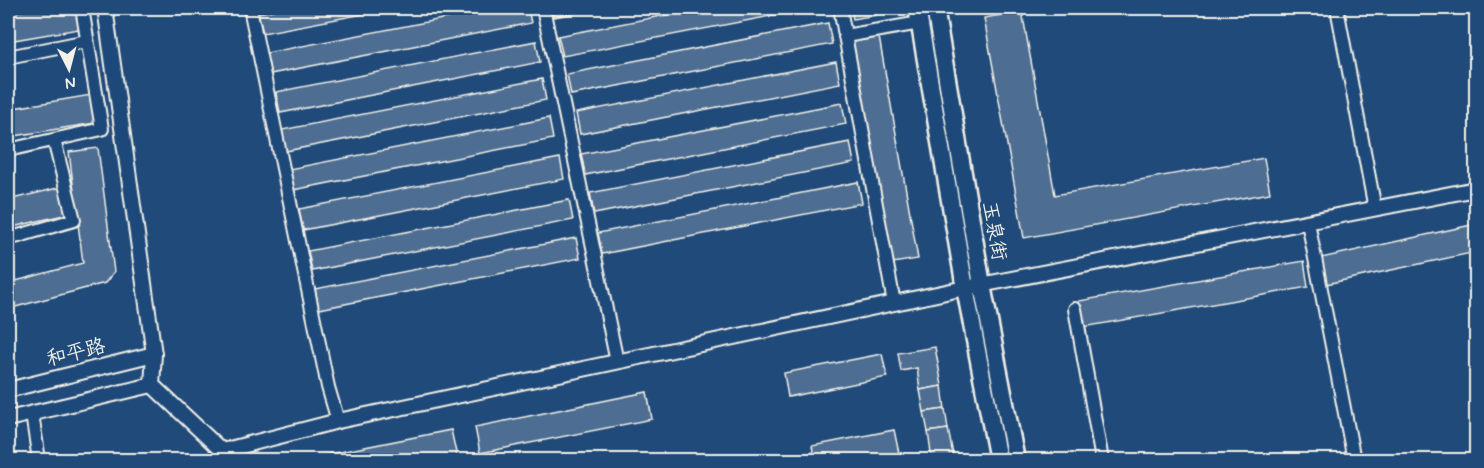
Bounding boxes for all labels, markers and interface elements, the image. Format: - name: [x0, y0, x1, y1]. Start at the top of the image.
- north arrow: [39, 39, 99, 99]
- text: N: [64, 71, 77, 93]
- street label: 玉泉街: [975, 199, 1013, 263]
- street label: 和平路: [44, 332, 109, 373]

